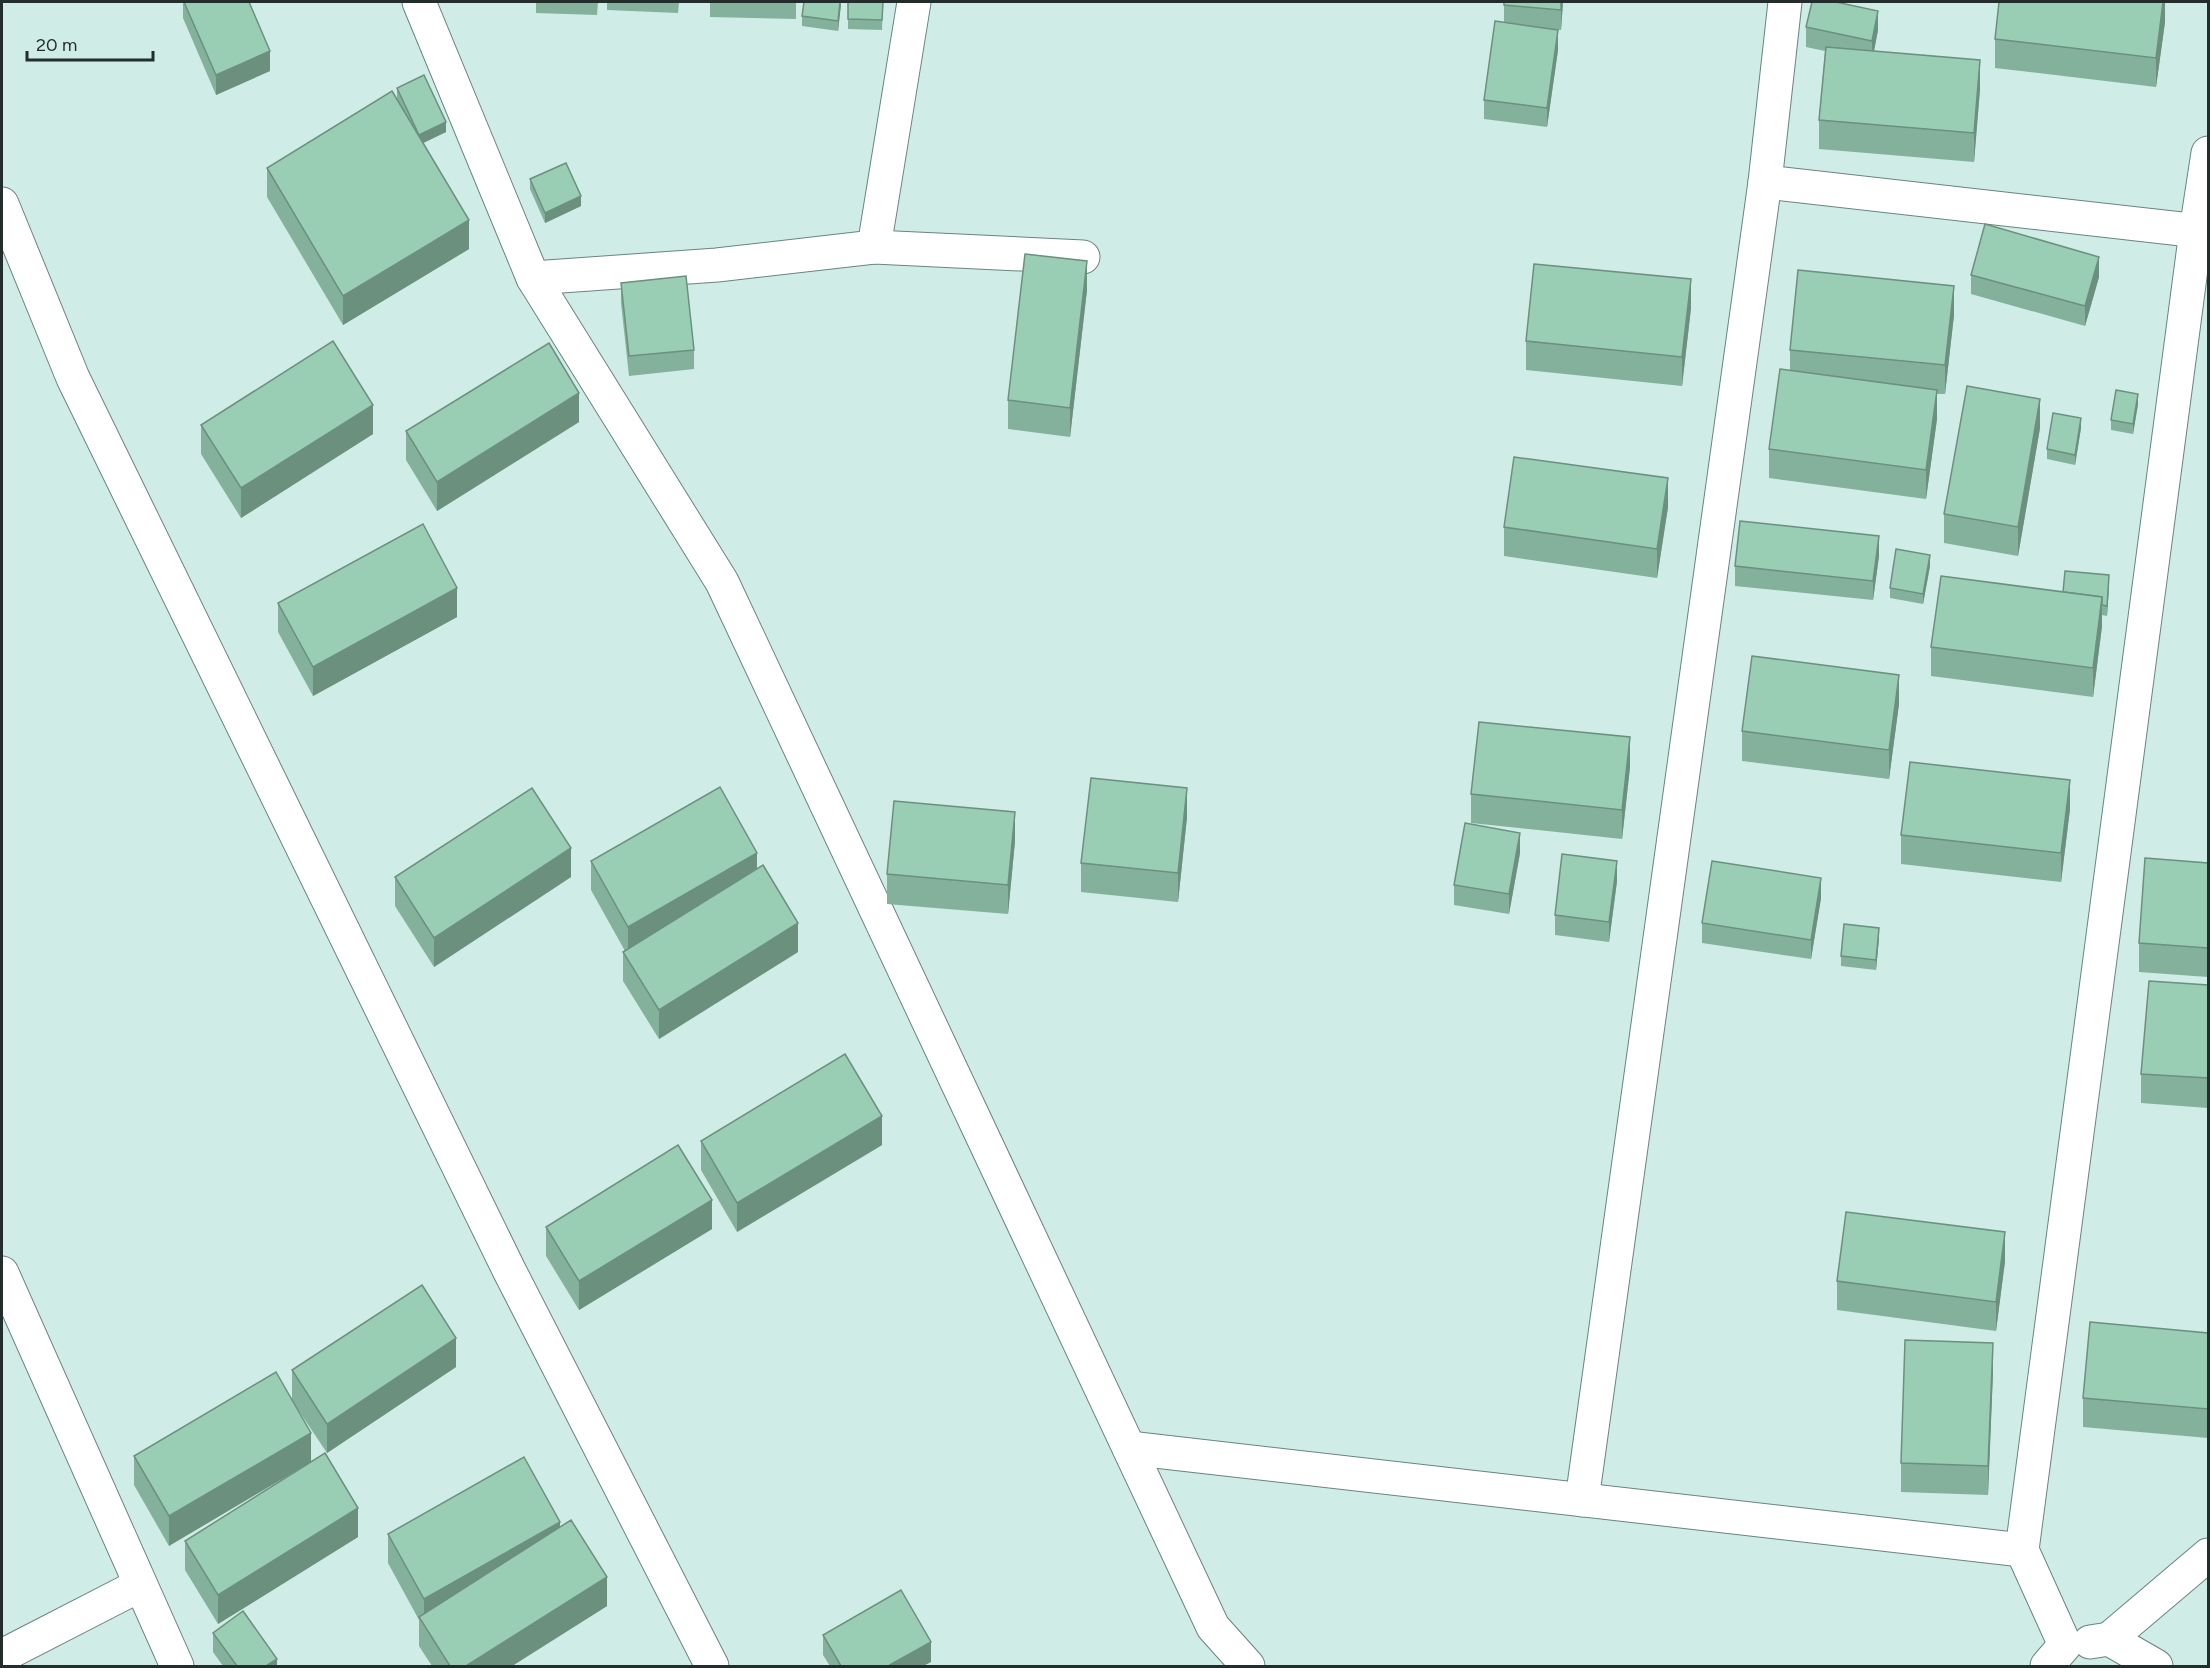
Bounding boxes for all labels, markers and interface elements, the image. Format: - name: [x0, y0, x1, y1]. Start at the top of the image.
- scale bar: [27, 24, 153, 62]
- text: 20 m: [36, 34, 77, 56]

